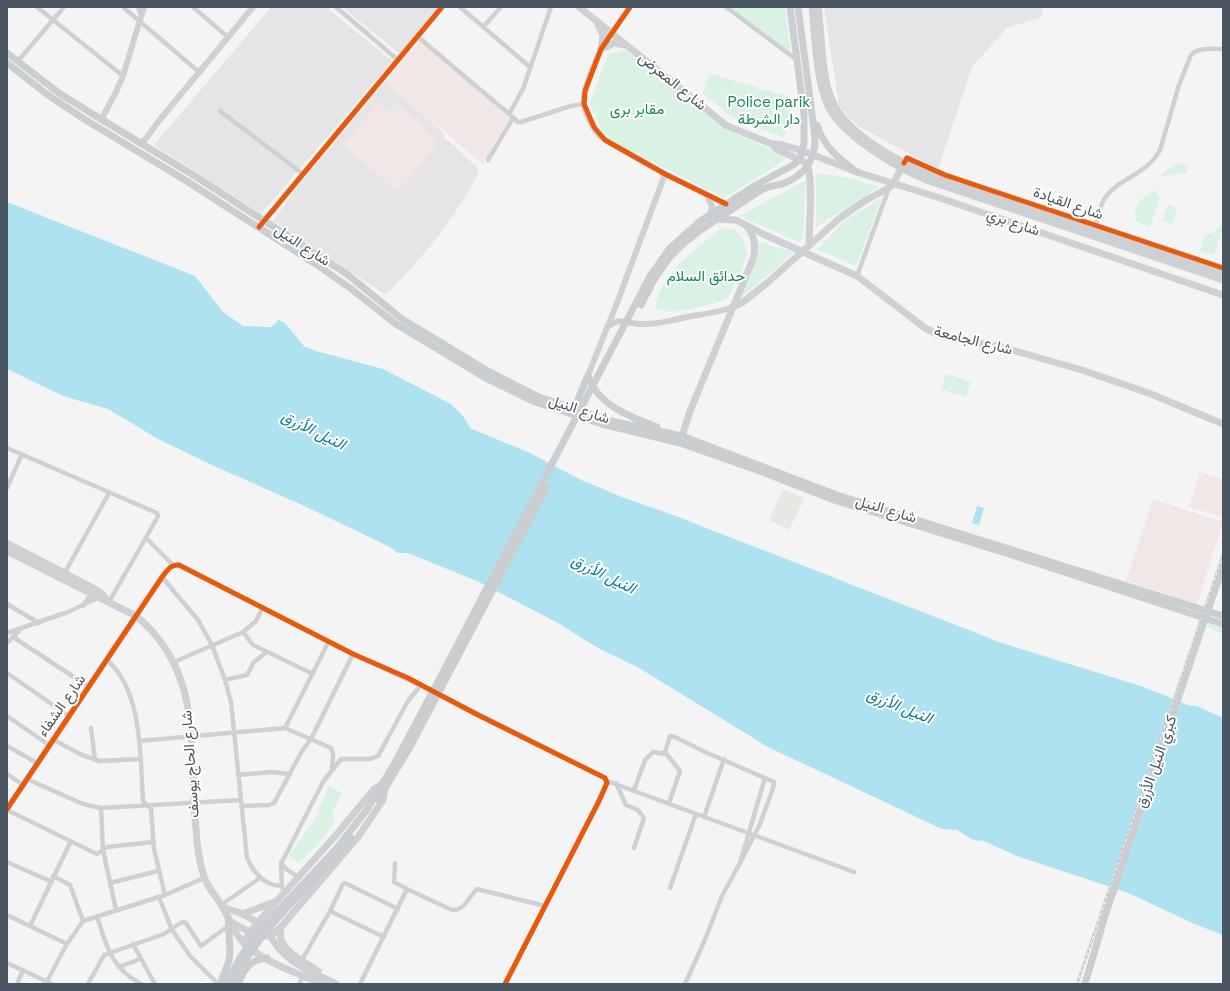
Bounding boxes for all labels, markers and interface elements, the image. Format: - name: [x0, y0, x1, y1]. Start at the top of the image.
- street label: شارع المعرض: [634, 49, 710, 115]
- park label: Police parik دار الشرطة: [728, 94, 810, 129]
- park label: مقابر برى: [610, 101, 664, 119]
- street label: شارع القيادة: [1031, 184, 1105, 224]
- street label: شارع بري: [984, 206, 1042, 240]
- street label: شارع النيل: [271, 221, 333, 271]
- park label: حدائق السلام: [667, 268, 745, 286]
- street label: شارع الجامعة: [932, 323, 1014, 359]
- street label: شارع النيل: [546, 392, 612, 428]
- water label: النيل الأزرق: [278, 407, 348, 455]
- street label: شارع النيل: [853, 492, 919, 528]
- water label: النيل الأزرق: [568, 551, 638, 599]
- street label: شارع الشفاء: [34, 671, 90, 741]
- water label: النيل الأزرق: [863, 685, 935, 729]
- street label: شارع الحاج يوسف: [178, 710, 204, 818]
- street label: كبري النيل الأزرق: [1133, 713, 1181, 811]

